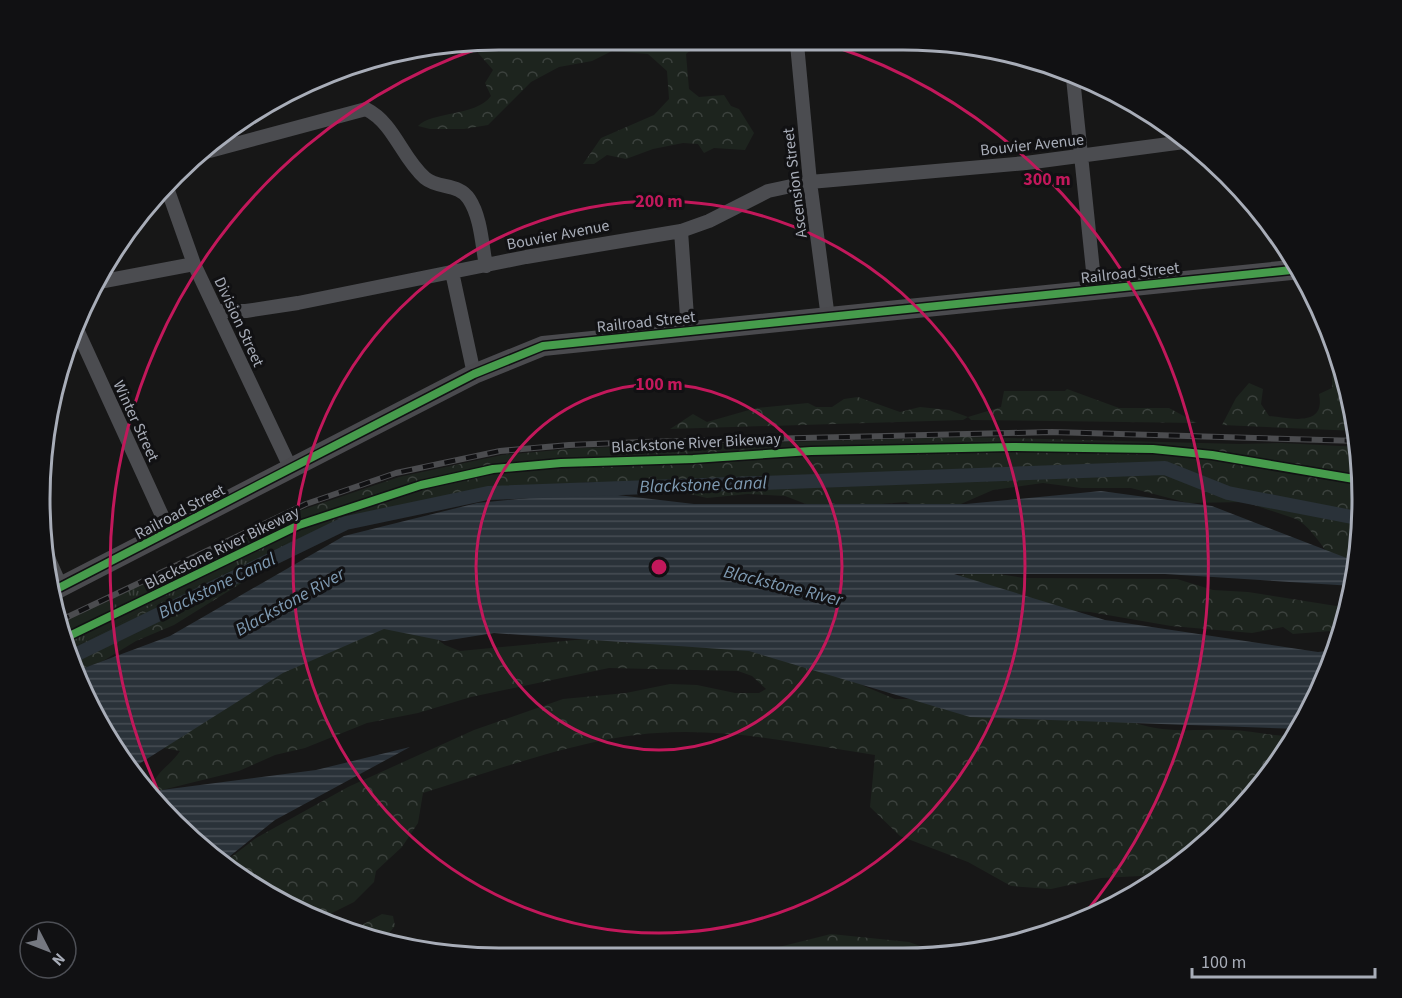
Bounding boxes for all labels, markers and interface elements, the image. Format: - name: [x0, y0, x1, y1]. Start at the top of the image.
- street label: Ascension Street: [777, 126, 813, 239]
- street label: Bouvier Avenue: [979, 129, 1085, 161]
- text: 300 m: [1023, 167, 1071, 192]
- text: 200 m: [635, 189, 683, 214]
- street label: Bouvier Avenue: [505, 214, 611, 256]
- street label: Railroad Street: [1080, 257, 1181, 289]
- street label: Division Street: [209, 274, 270, 371]
- street label: Railroad Street: [596, 306, 697, 338]
- text: 100 m: [635, 372, 683, 397]
- street label: Winter Street: [108, 377, 165, 466]
- street label: Blackstone River Bikeway: [611, 428, 782, 458]
- water label: Blackstone Canal: [639, 470, 768, 500]
- street label: Railroad Street: [131, 479, 229, 545]
- street label: Blackstone River Bikeway: [141, 501, 304, 595]
- water label: Blackstone Canal: [154, 547, 280, 625]
- centre of rings: [649, 557, 669, 577]
- water label: Blackstone River: [721, 559, 846, 613]
- water label: Blackstone River: [231, 561, 350, 642]
- north arrow: [18, 920, 78, 980]
- scale bar: [1192, 941, 1375, 979]
- text: N: [47, 948, 70, 971]
- text: 100 m: [1201, 950, 1246, 975]

